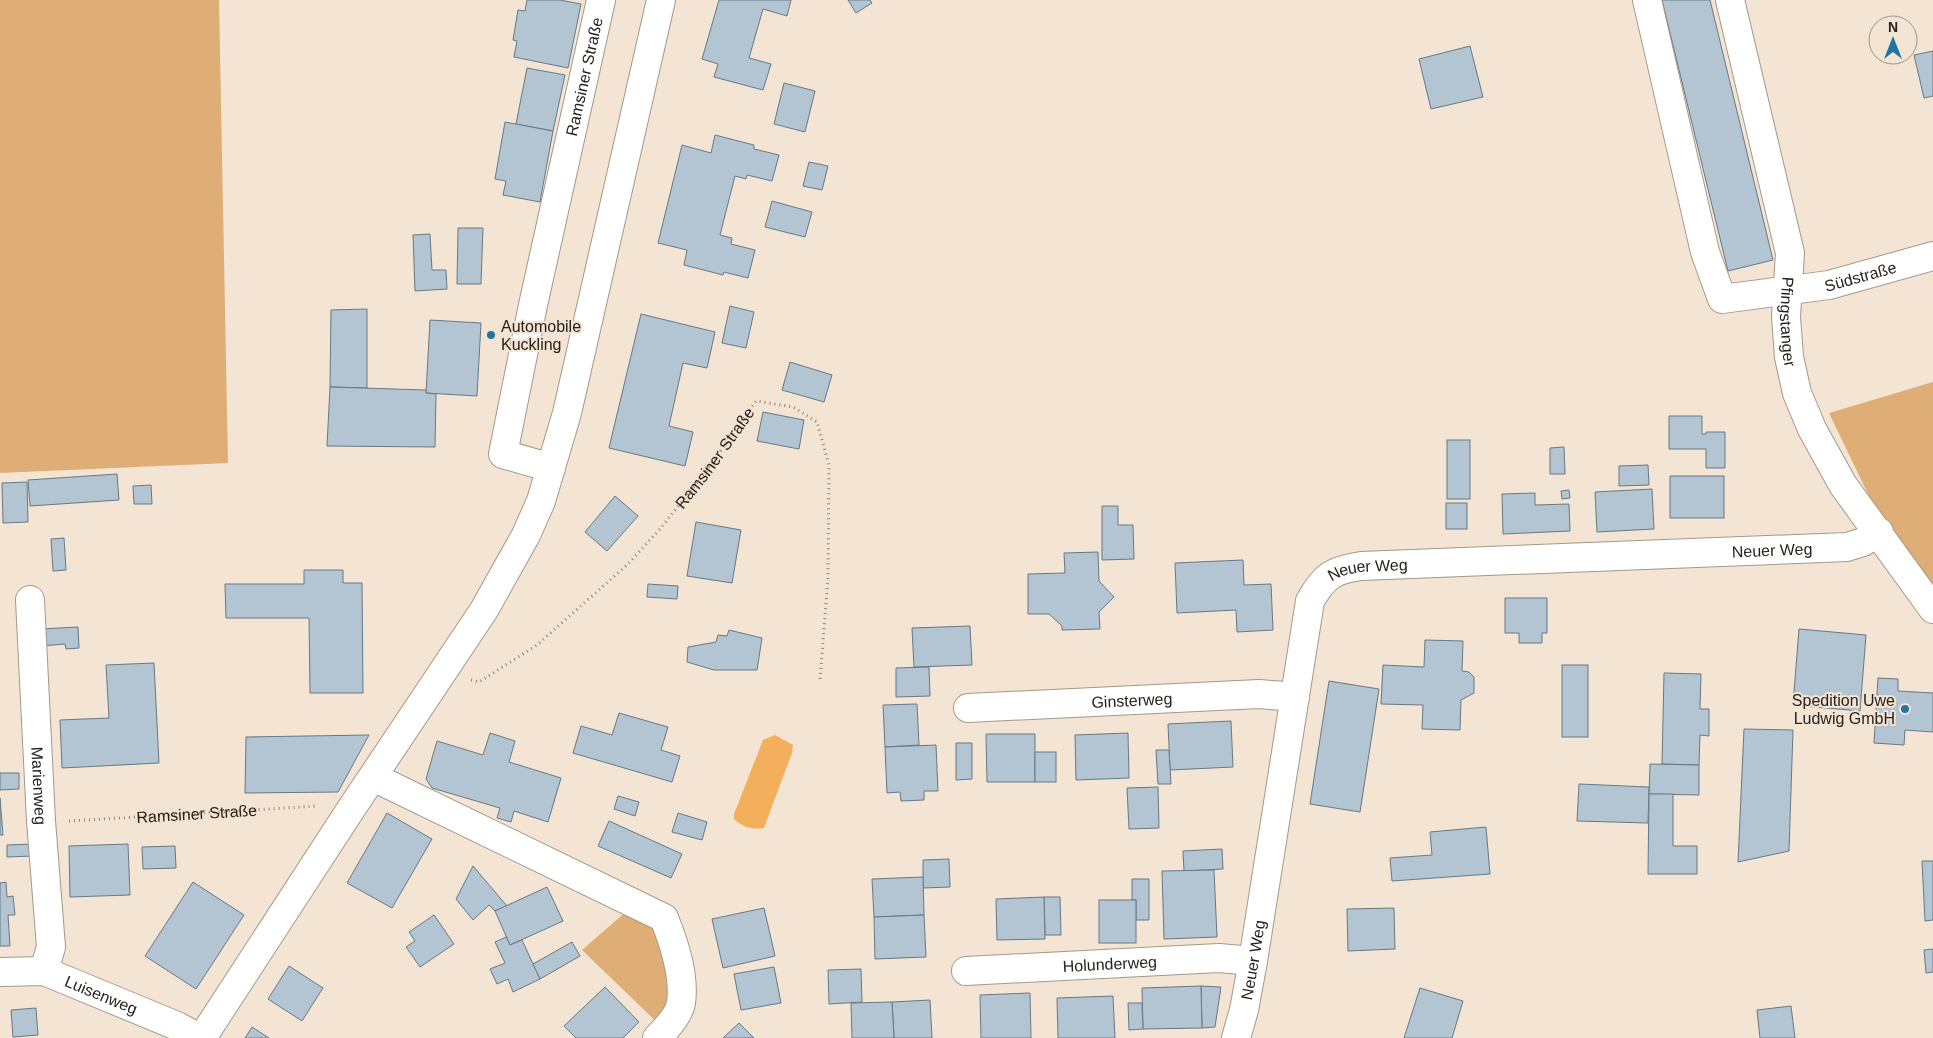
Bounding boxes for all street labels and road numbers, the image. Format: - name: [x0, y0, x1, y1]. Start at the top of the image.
- street label: Ramsiner Straße: [562, 16, 605, 137]
- street label: Südstraße: [1822, 258, 1898, 294]
- street label: Pfingstanger: [1777, 276, 1800, 369]
- street label: Ramsiner Straße: [672, 404, 757, 511]
- street label: Neuer Weg: [1731, 540, 1813, 560]
- street label: Neuer Weg: [1325, 556, 1408, 584]
- street label: Ginsterweg: [1091, 690, 1173, 711]
- street label: Marienweg: [29, 746, 50, 825]
- street label: Ramsiner Straße: [136, 801, 258, 825]
- street label: Neuer Weg: [1238, 919, 1268, 1001]
- street label: Holunderweg: [1062, 953, 1157, 975]
- street label: Luisenweg: [63, 972, 140, 1017]

